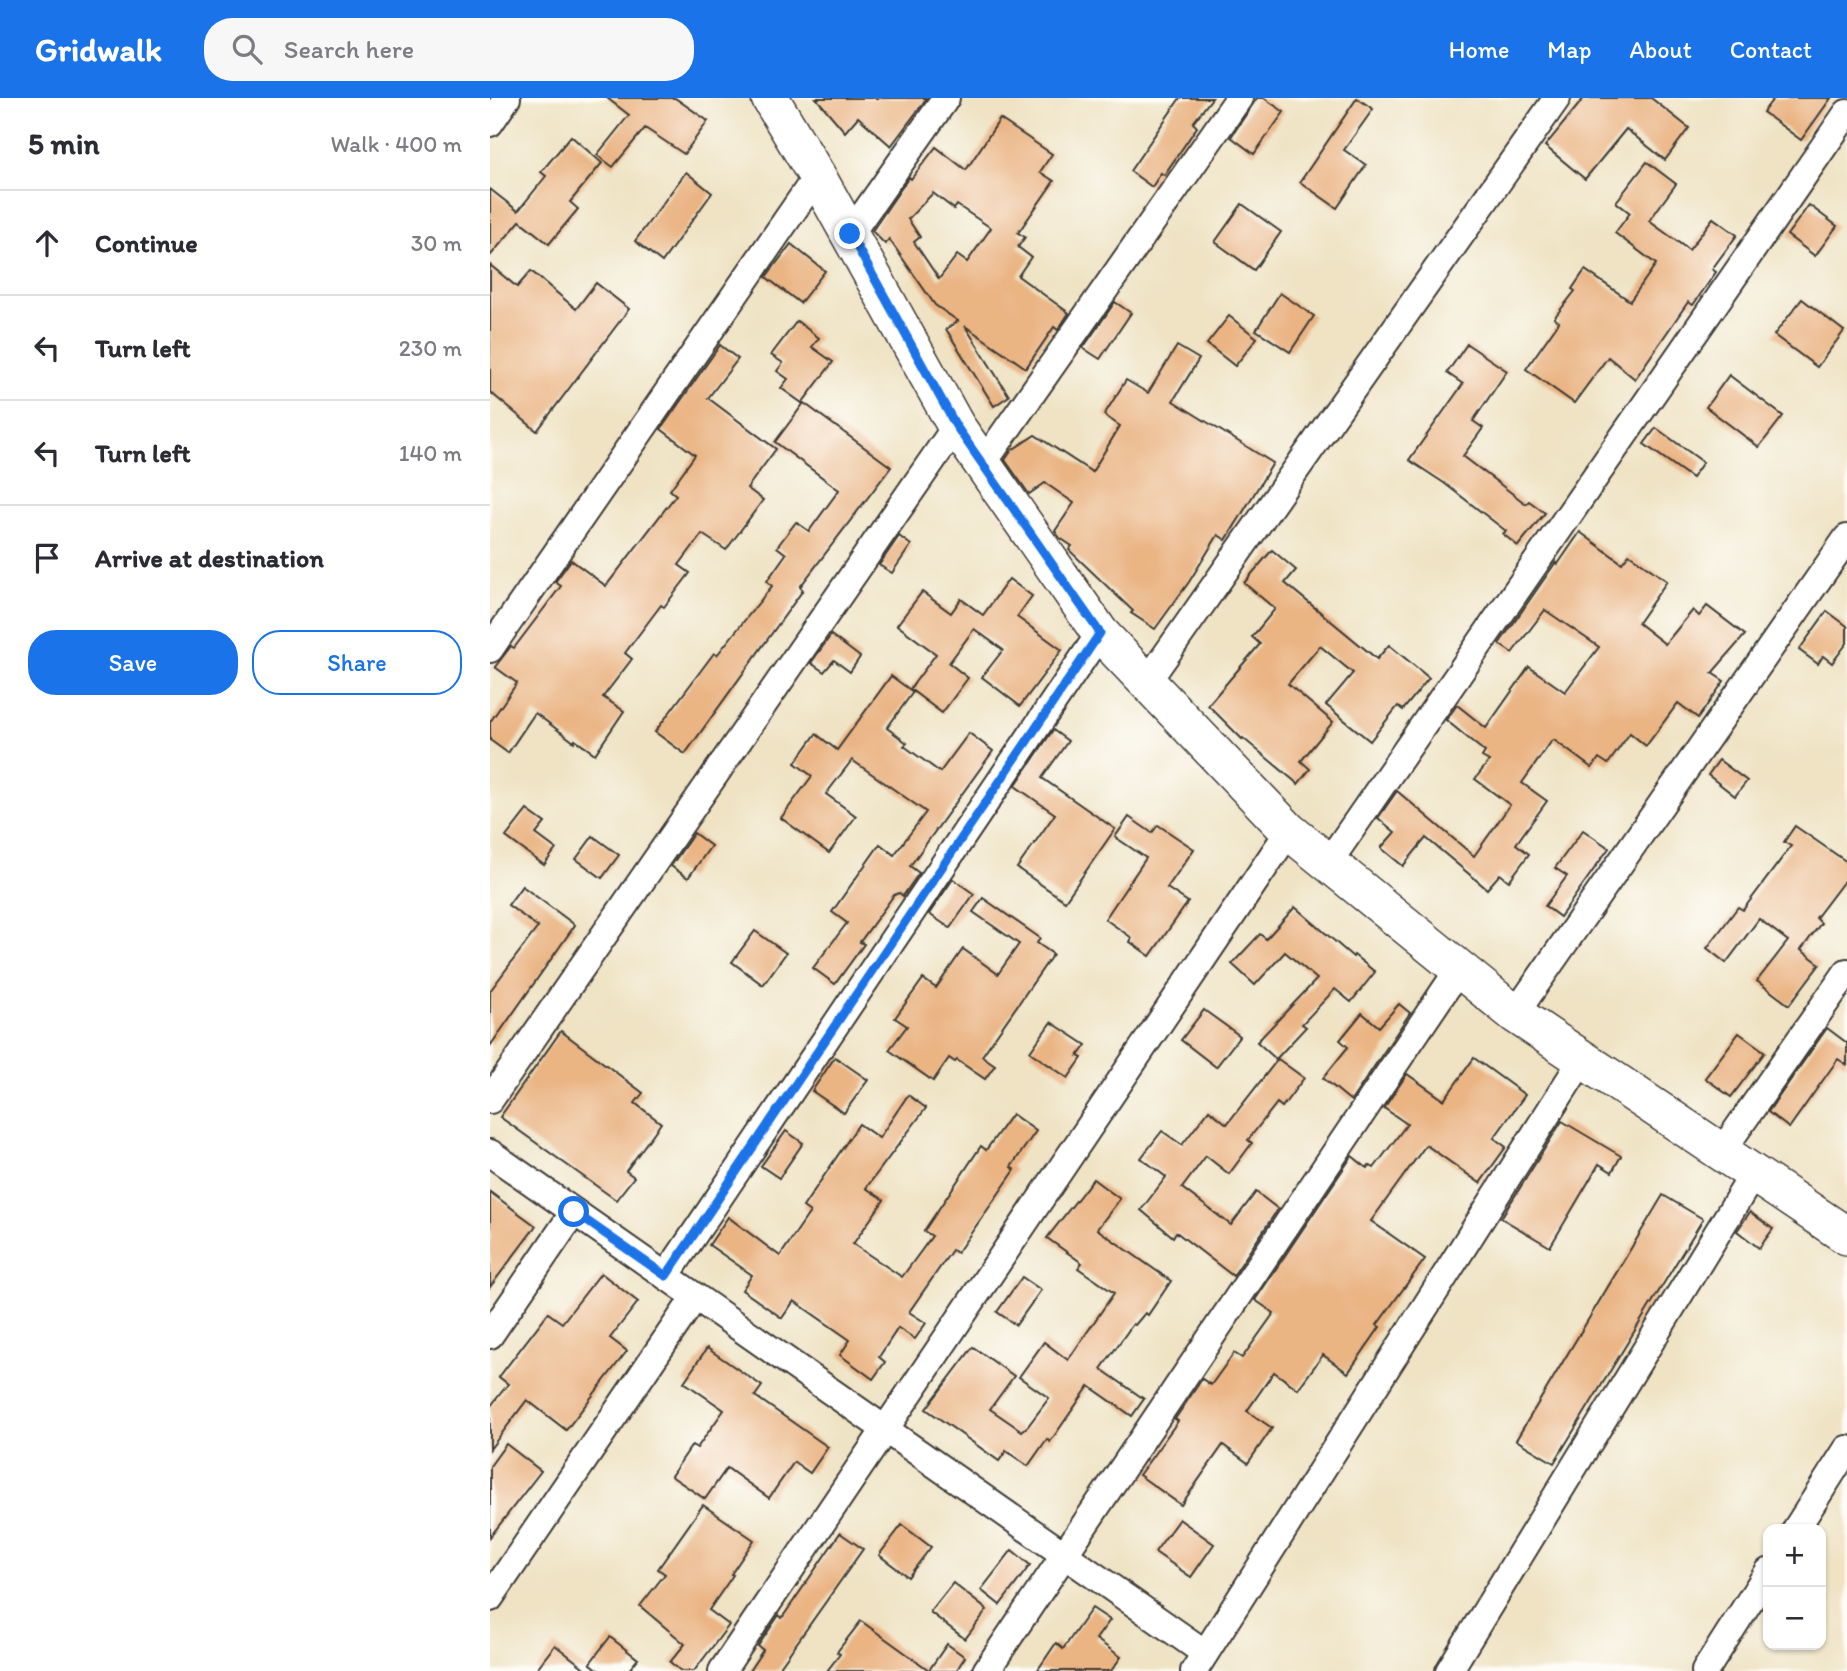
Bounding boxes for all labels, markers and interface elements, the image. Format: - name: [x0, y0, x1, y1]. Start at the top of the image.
- search box: [204, 18, 694, 81]
- text: Gridwalk: [35, 30, 162, 69]
- icon: search: [228, 30, 266, 68]
- text: Search here: [284, 33, 414, 65]
- text: Home: [1449, 35, 1509, 64]
- text: Map: [1547, 35, 1591, 64]
- text: About: [1629, 35, 1692, 64]
- text: Contact: [1730, 35, 1812, 64]
- text: 5 min: [28, 125, 99, 162]
- text: Walk · 400 m: [330, 130, 462, 158]
- route end: [834, 218, 865, 249]
- icon: ahead: [28, 224, 66, 262]
- text: Continue: [95, 227, 198, 259]
- text: 30 m: [411, 229, 462, 257]
- icon: left: [28, 329, 66, 367]
- text: Turn left: [95, 332, 191, 364]
- text: 230 m: [399, 334, 462, 362]
- icon: left: [28, 434, 66, 472]
- text: Turn left: [95, 437, 191, 469]
- text: 140 m: [399, 439, 462, 467]
- icon: arrive: [28, 539, 66, 577]
- text: Arrive at destination: [95, 542, 324, 574]
- button: Save: [28, 630, 238, 695]
- button: Share: [252, 630, 462, 695]
- route start: [558, 1196, 589, 1227]
- map controls: [1763, 1524, 1826, 1650]
- button: +: [1763, 1524, 1826, 1587]
- button: −: [1763, 1587, 1826, 1650]

